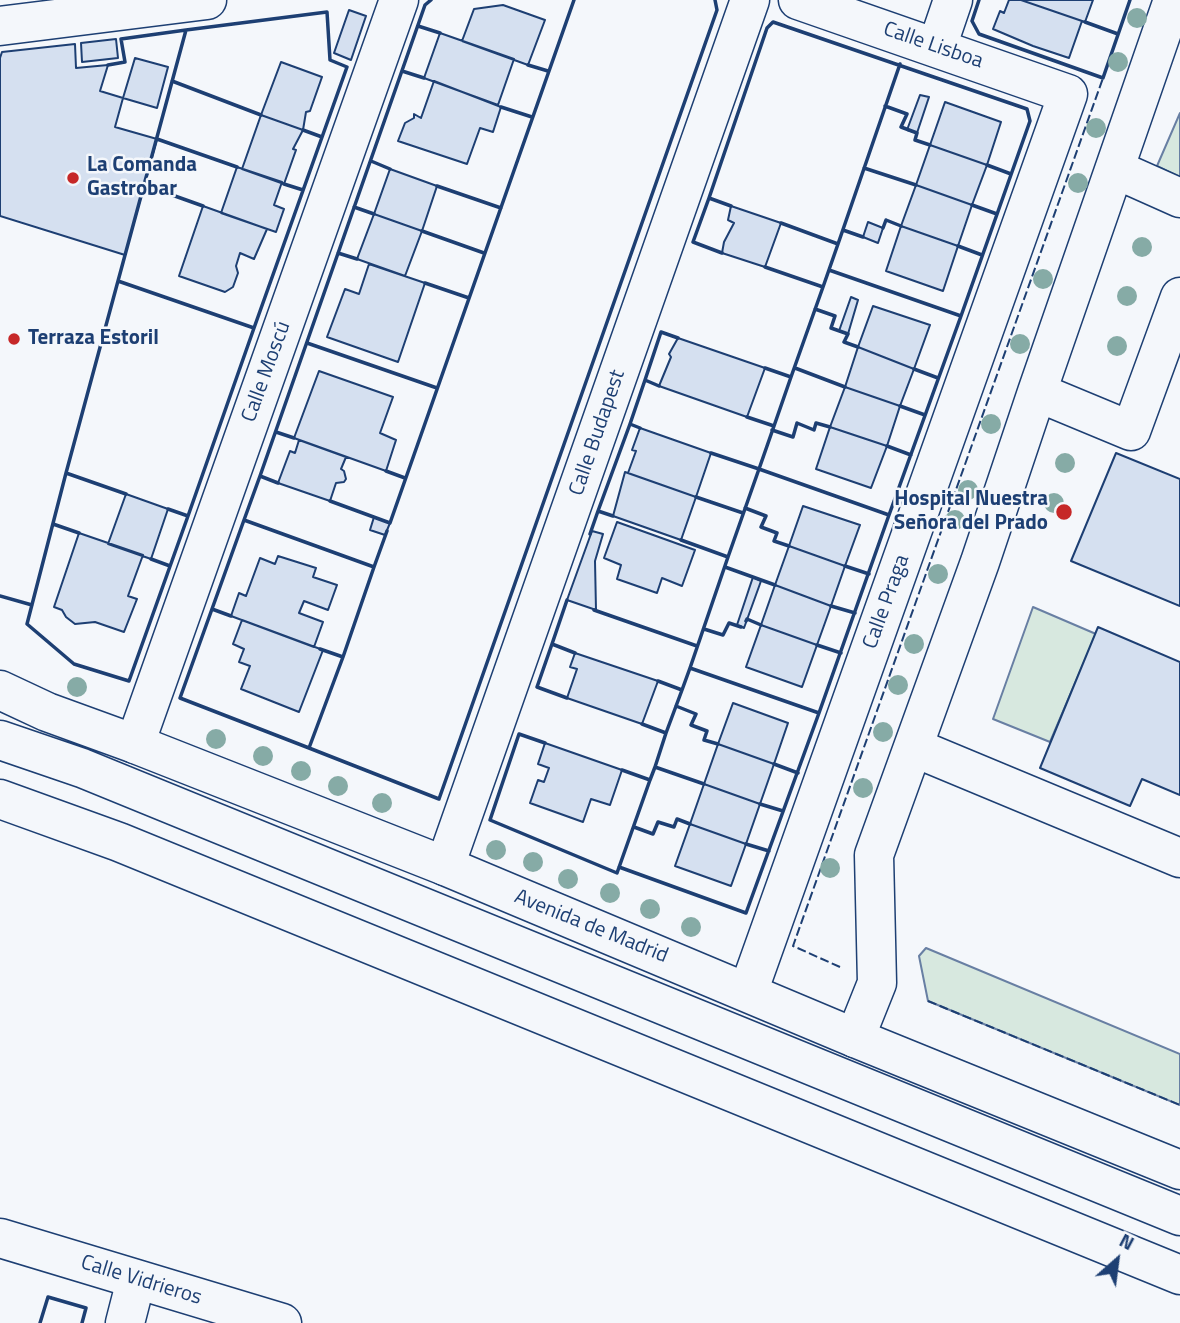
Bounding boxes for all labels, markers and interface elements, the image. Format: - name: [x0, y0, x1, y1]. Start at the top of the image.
- street label: Calle Lisboa: [880, 17, 986, 75]
- place label: La Comanda Gastrobar: [87, 153, 197, 203]
- marker: La Comanda Gastrobar: [65, 170, 81, 186]
- street label: Calle Moscú: [237, 318, 297, 426]
- place label: Terraza Estoril: [28, 326, 159, 352]
- marker: Terraza Estoril: [6, 331, 22, 347]
- street label: Calle Budapest: [565, 367, 631, 499]
- place label: Hospital Nuestra Señora del Prado: [894, 487, 1048, 537]
- marker: Hospital Nuestra Señora del Prado: [1054, 502, 1074, 522]
- street label: Calle Praga: [858, 551, 916, 653]
- street label: Avenida de Madrid: [511, 885, 671, 969]
- north arrow: [1082, 1225, 1152, 1295]
- text: N: [1114, 1225, 1140, 1257]
- street label: Calle Vidrieros: [77, 1251, 205, 1311]

